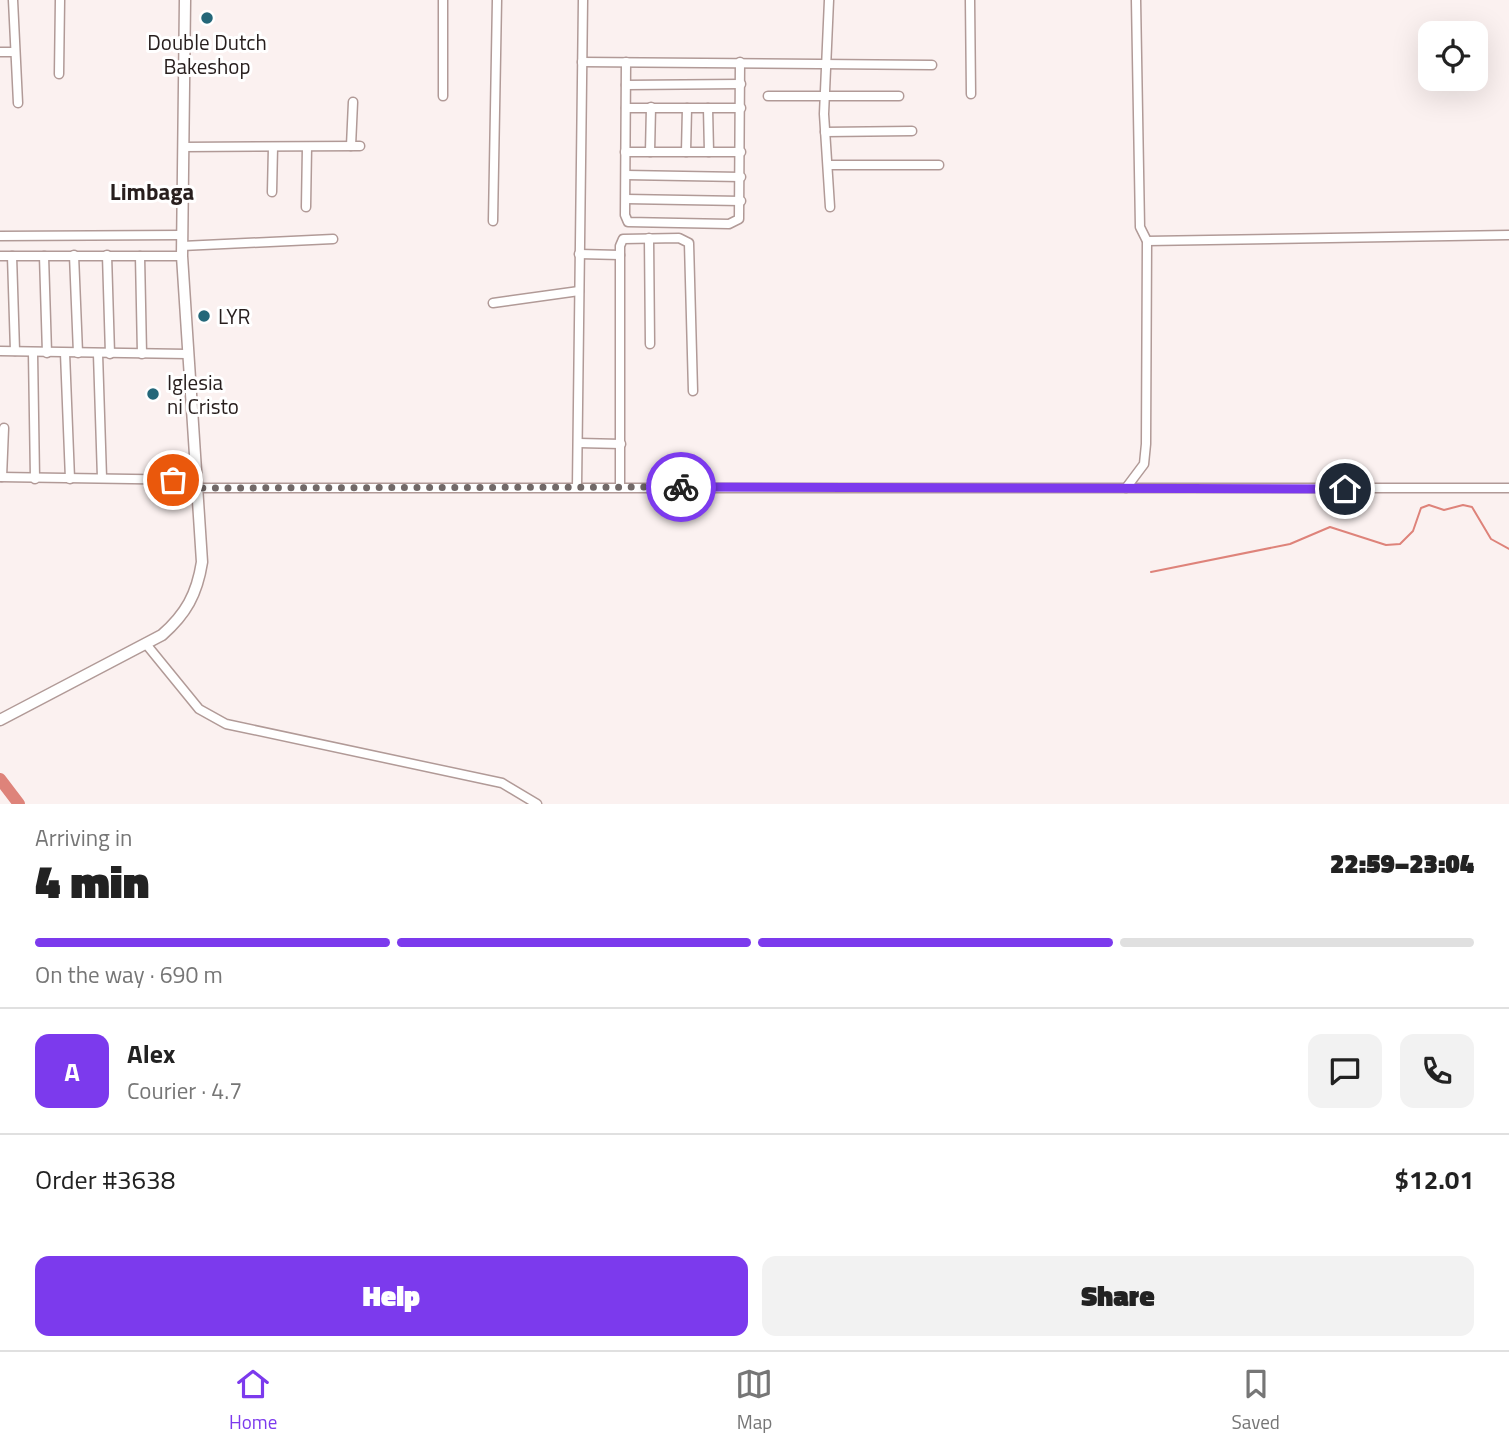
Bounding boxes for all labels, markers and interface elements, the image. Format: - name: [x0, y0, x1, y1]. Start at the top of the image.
- marker: Double Dutch Bakeshop: [199, 10, 215, 26]
- map controls: [1418, 21, 1488, 91]
- button: locate: [1418, 21, 1488, 91]
- place label: Double Dutch Bakeshop: [147, 26, 267, 82]
- district label: Limbaga: [110, 174, 194, 209]
- place label: LYR: [218, 300, 250, 332]
- marker: LYR: [196, 308, 212, 324]
- place label: Iglesia ni Cristo: [167, 366, 239, 422]
- marker: Iglesia ni Cristo: [145, 386, 161, 402]
- pin: [143, 450, 203, 510]
- courier: [646, 452, 716, 522]
- pin: [1315, 459, 1375, 519]
- icon: bag: [154, 461, 192, 499]
- icon: bike: [662, 468, 700, 506]
- icon: home: [1326, 470, 1364, 508]
- text: Arriving in: [35, 820, 132, 855]
- text: 22:59–23:04: [1330, 844, 1474, 883]
- text: 4 min: [35, 846, 149, 916]
- text: On the way · 690 m: [35, 957, 223, 992]
- text: Alex: [127, 1034, 175, 1073]
- button: chat: [1308, 1034, 1382, 1108]
- button: phone: [1400, 1034, 1474, 1108]
- text: A: [64, 1052, 80, 1091]
- text: Courier · 4.7: [127, 1073, 242, 1108]
- text: Order #3638: [35, 1160, 175, 1199]
- text: $12.01: [1395, 1160, 1474, 1199]
- button: Help: [35, 1256, 748, 1336]
- button: Share: [762, 1256, 1474, 1336]
- tab: Home: [229, 1365, 277, 1436]
- tab: Map: [735, 1365, 773, 1436]
- tab: Saved: [1232, 1365, 1280, 1436]

